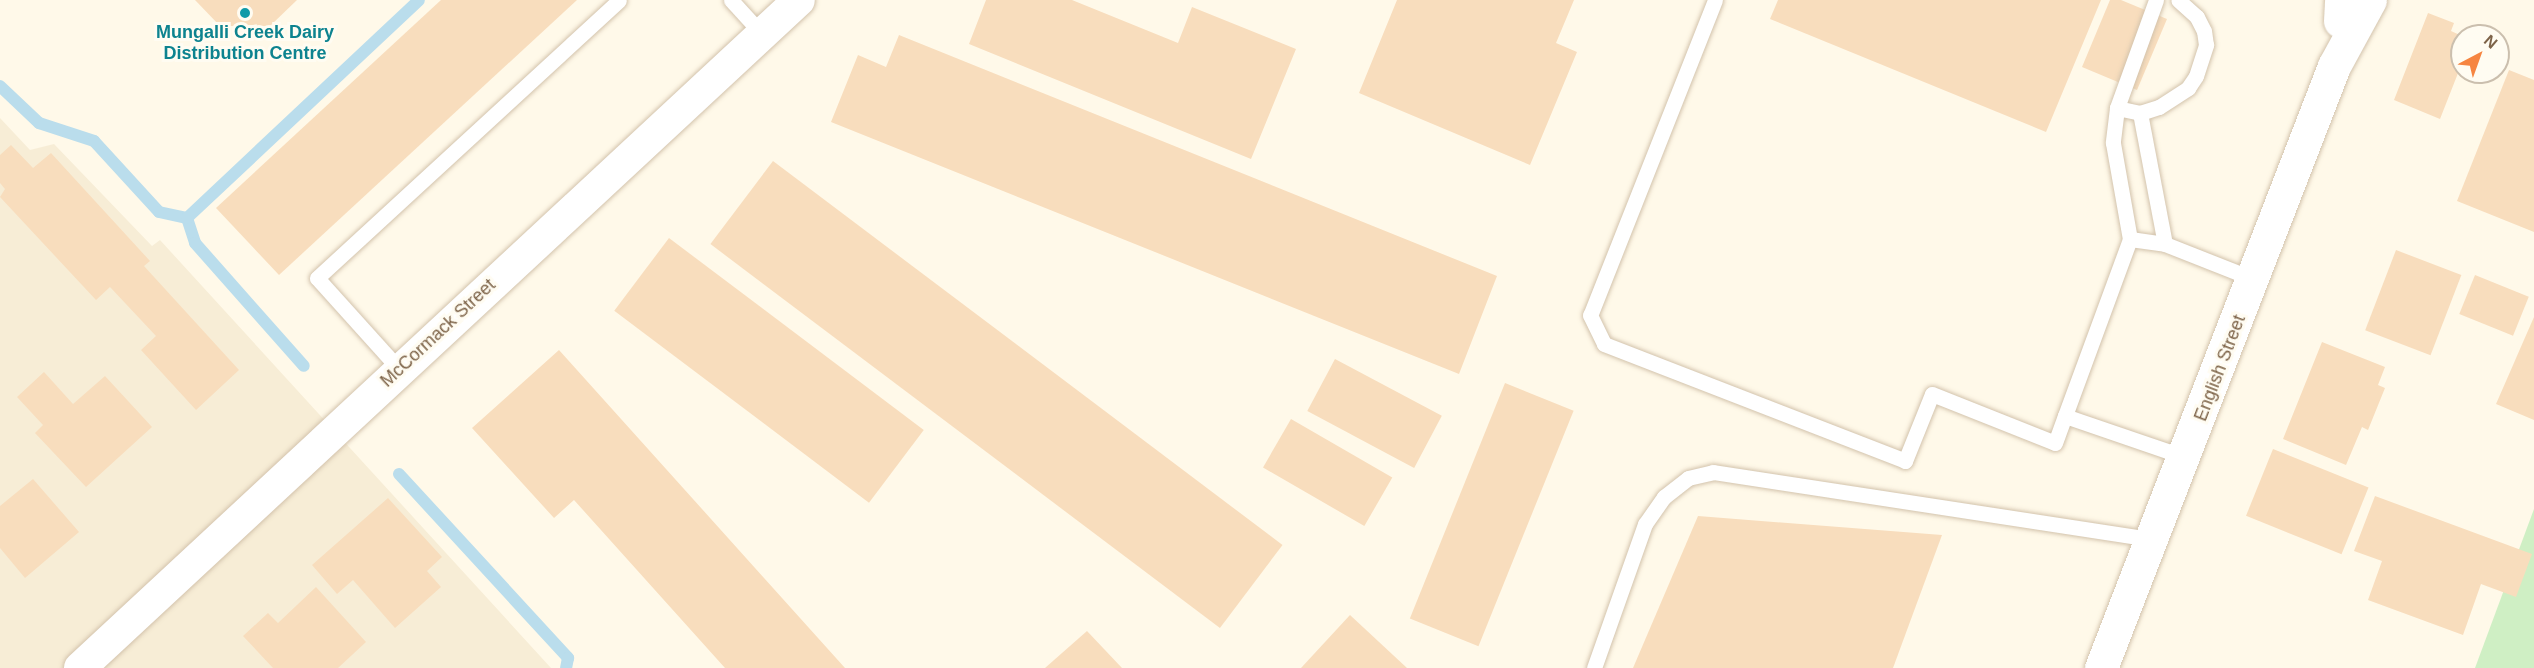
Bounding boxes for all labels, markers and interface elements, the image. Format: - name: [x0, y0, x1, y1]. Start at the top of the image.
- marker: Mungalli Creek Dairy Distribution Centre: [238, 6, 252, 20]
- place label: Mungalli Creek Dairy Distribution Centre: [156, 22, 334, 64]
- north arrow: [2450, 24, 2510, 84]
- text: N: [2481, 31, 2501, 52]
- street label: McCormack Street: [376, 274, 500, 392]
- street label: English Street: [2190, 312, 2250, 424]

